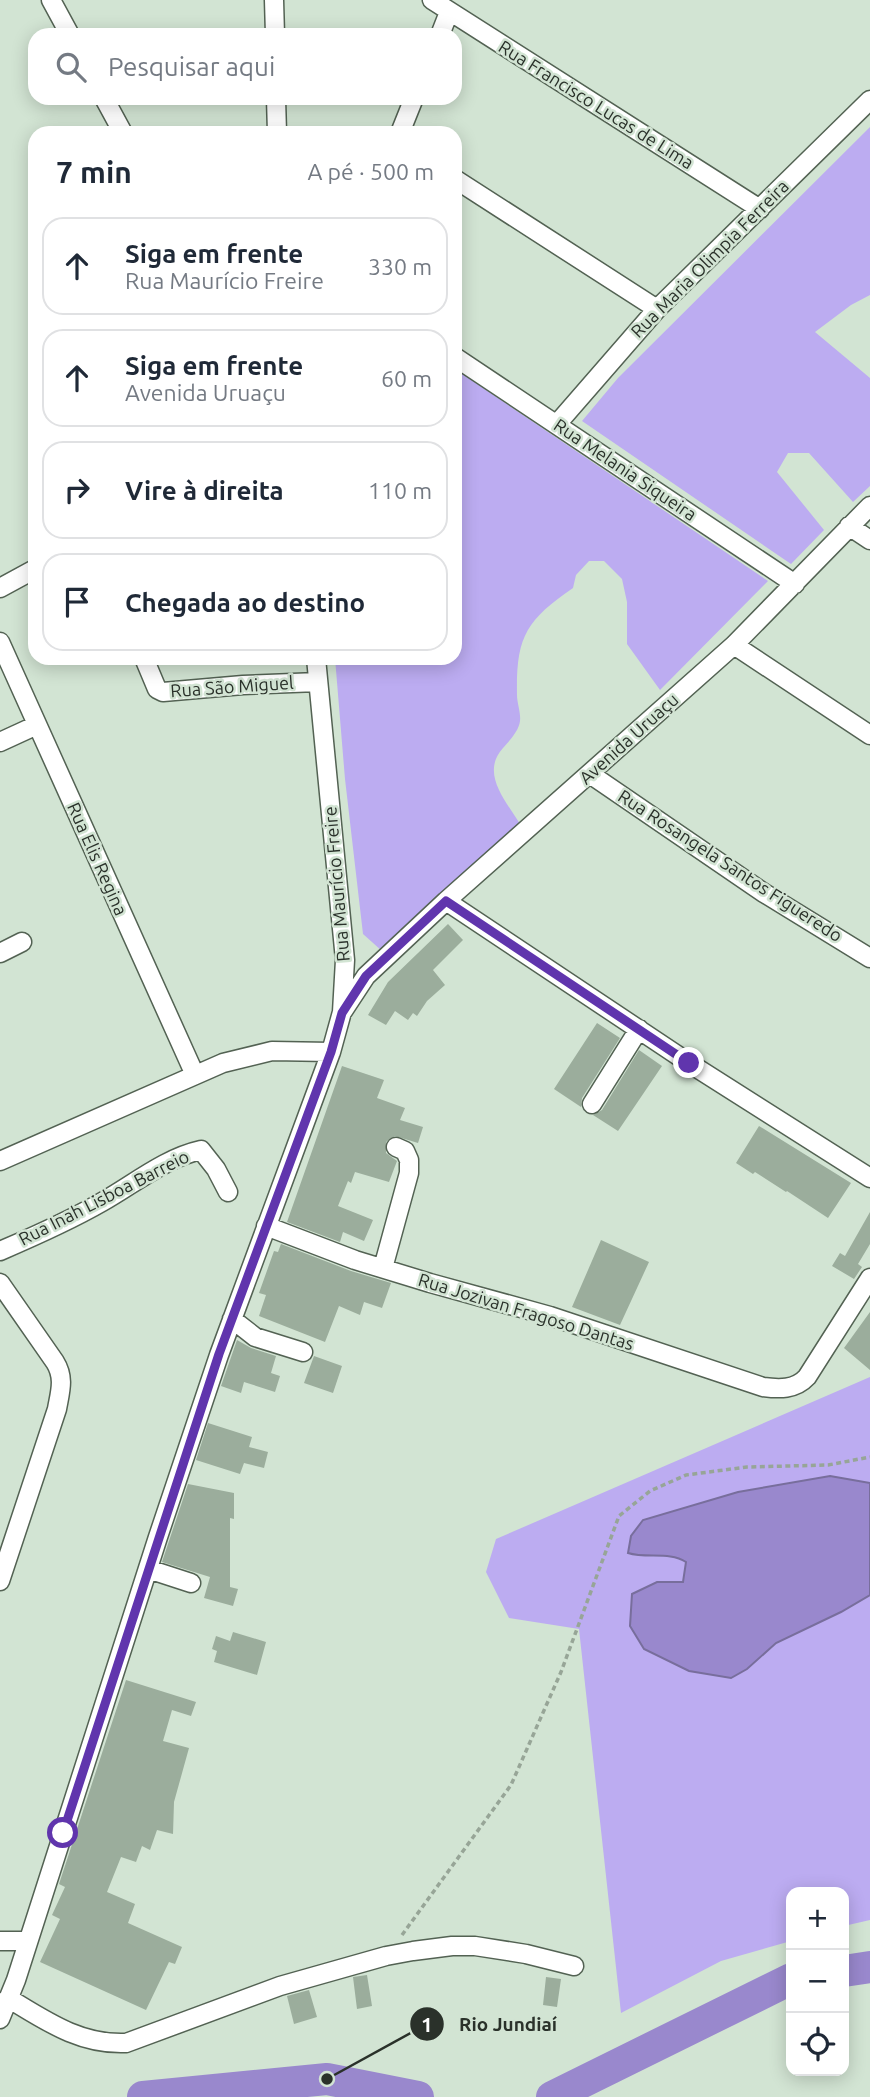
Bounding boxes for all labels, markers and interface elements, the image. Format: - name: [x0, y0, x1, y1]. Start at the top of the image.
- search box: [28, 28, 462, 105]
- street label: Rua Francisco Lucas de Lima: [496, 36, 698, 172]
- icon: search: [52, 48, 90, 86]
- text: Pesquisar aqui: [108, 52, 275, 81]
- text: 7 min: [56, 155, 132, 189]
- text: A pé · 500 m: [307, 159, 434, 184]
- street label: Rua Maria Olimpia Ferreira: [626, 175, 792, 341]
- text: Siga em frente: [125, 239, 303, 268]
- icon: ahead: [58, 247, 96, 285]
- text: 330 m: [368, 254, 432, 279]
- text: Rua Maurício Freire: [125, 268, 324, 293]
- text: Siga em frente: [125, 351, 303, 380]
- icon: ahead: [58, 359, 96, 397]
- text: 60 m: [381, 366, 432, 391]
- text: Avenida Uruaçu: [125, 380, 286, 405]
- street label: Rua Melania Siqueira: [551, 414, 701, 524]
- icon: right: [58, 471, 96, 509]
- text: Vire à direita: [125, 476, 284, 505]
- text: 110 m: [368, 478, 432, 503]
- icon: arrive: [58, 583, 96, 621]
- text: Chegada ao destino: [125, 588, 365, 617]
- street label: Rua São Miguel: [170, 672, 295, 700]
- street label: Avenida Uruaçu: [575, 689, 682, 788]
- street label: Rua Rosangela Santos Figueredo: [615, 785, 846, 945]
- street label: Rua Elis Regina: [64, 799, 132, 918]
- street label: Rua Maurício Freire: [319, 806, 353, 962]
- route end: [673, 1047, 704, 1078]
- street label: Rua Inah Lisboa Barreio: [15, 1145, 192, 1249]
- street label: Rua Jozivan Fragoso Dantas: [416, 1269, 637, 1353]
- route start: [47, 1817, 78, 1848]
- map controls: [786, 1887, 849, 2076]
- button: +: [786, 1887, 849, 1950]
- button: −: [786, 1950, 849, 2013]
- callout: Rio Jundiaí: [410, 2004, 571, 2044]
- text: 1: [421, 2012, 433, 2036]
- text: Rio Jundiaí: [459, 2013, 558, 2035]
- button: locate: [786, 2013, 849, 2076]

